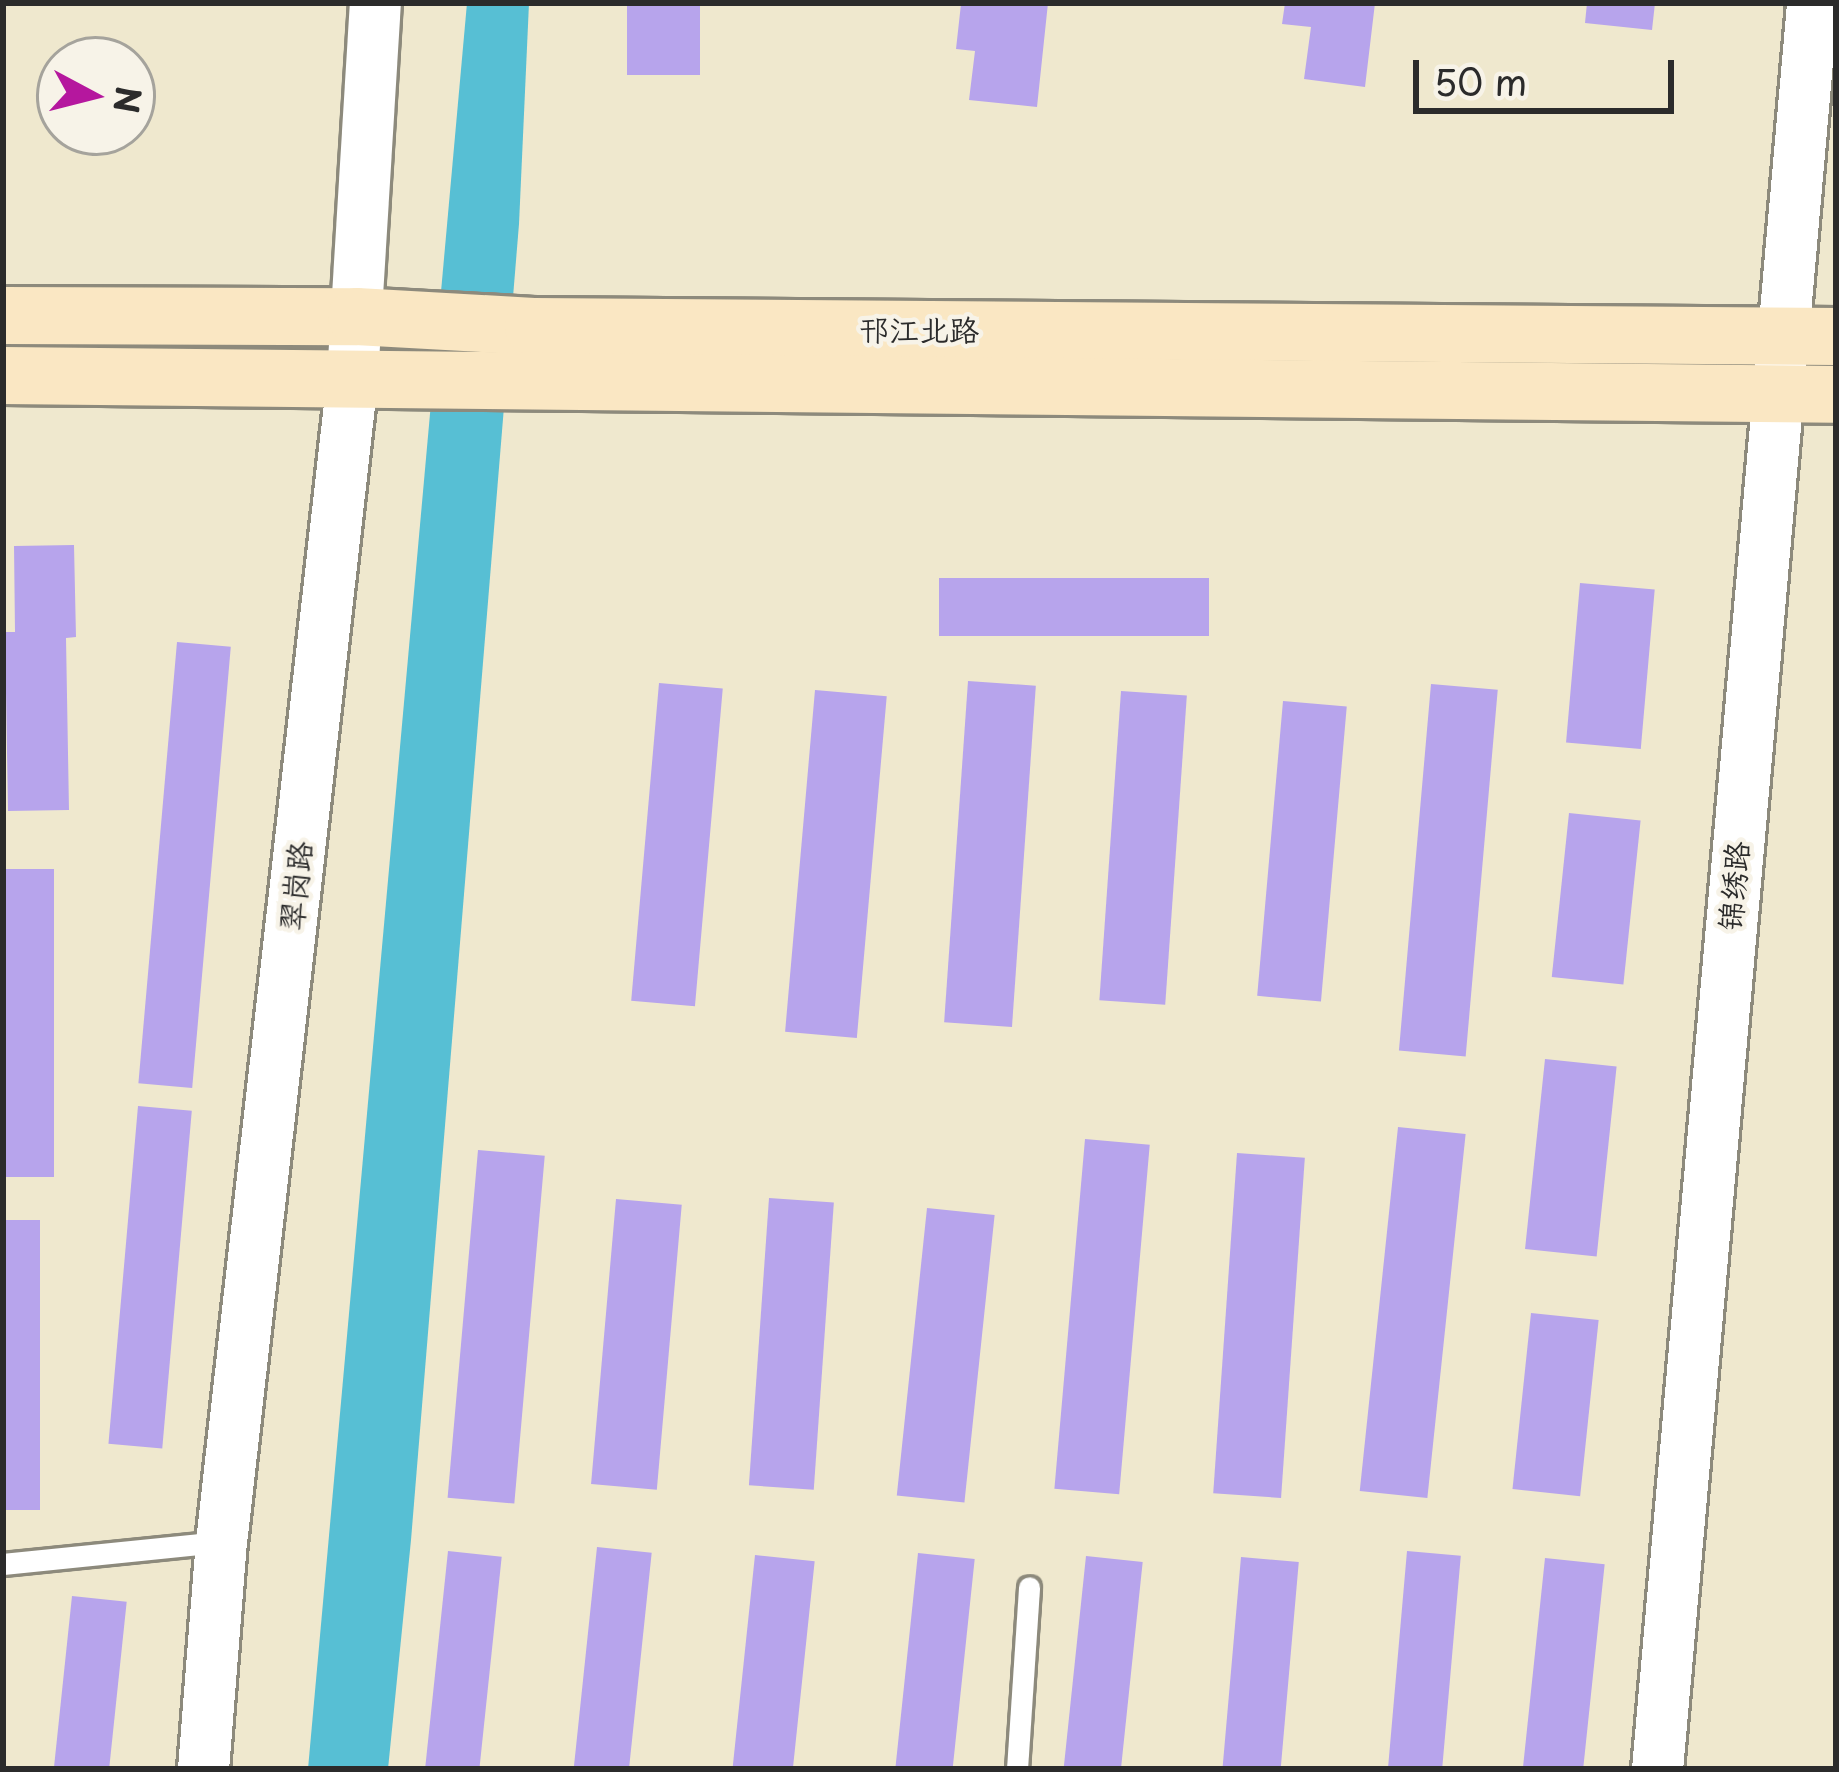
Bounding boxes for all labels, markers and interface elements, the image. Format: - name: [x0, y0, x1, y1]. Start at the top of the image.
- north arrow: [36, 36, 156, 156]
- scale bar: [1419, 36, 1680, 110]
- text: 50 m: [1434, 54, 1527, 108]
- text: N: [102, 84, 155, 116]
- street label: 邗江北路: [859, 311, 979, 347]
- street label: 翠岗路: [272, 839, 318, 933]
- street label: 锦绣路: [1711, 840, 1755, 932]

